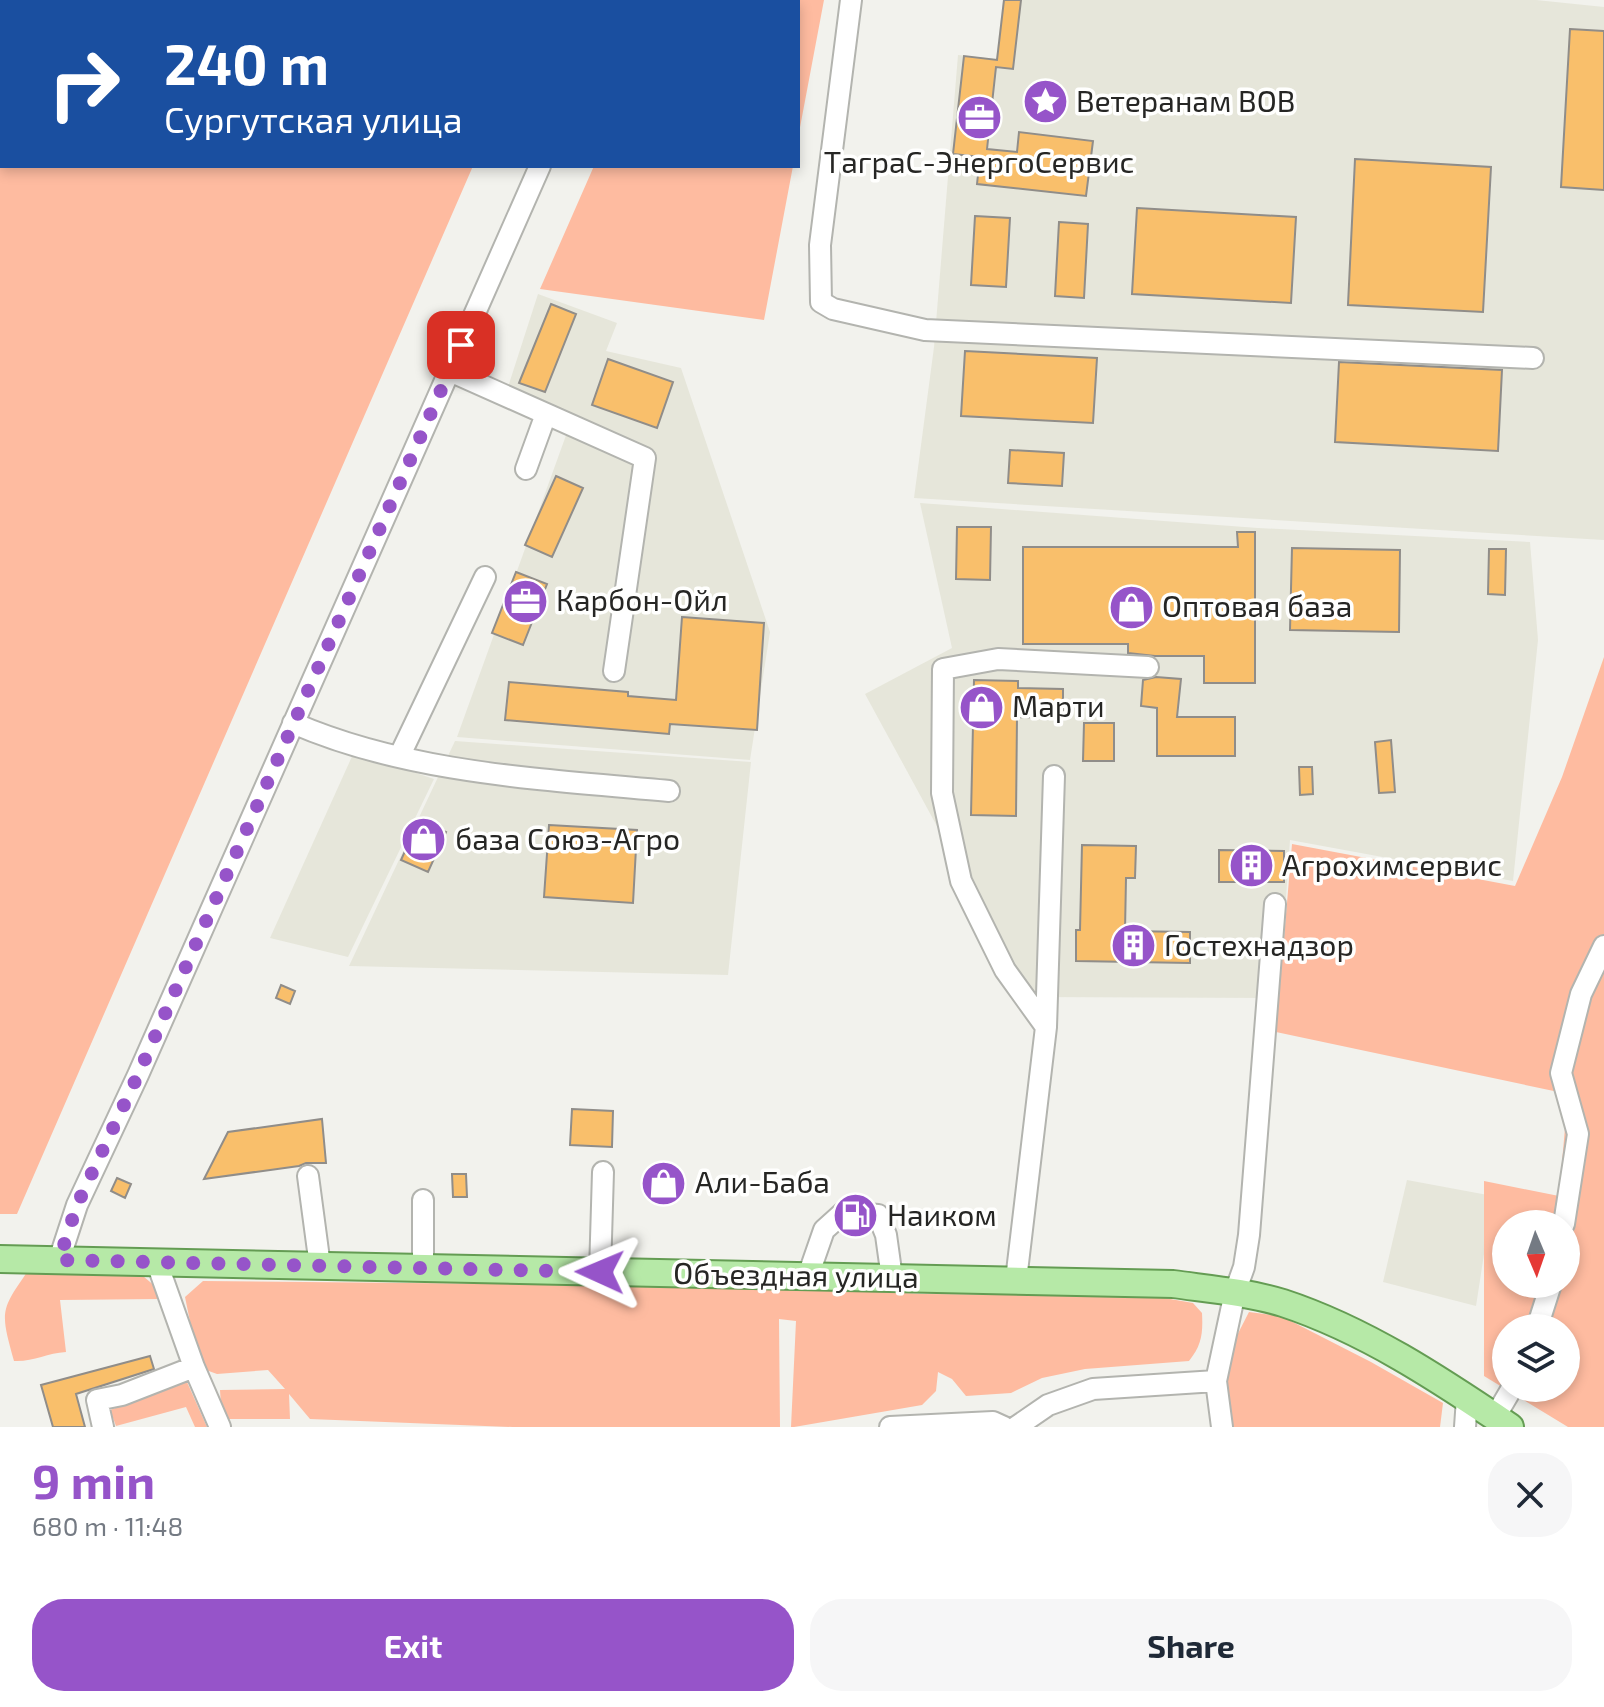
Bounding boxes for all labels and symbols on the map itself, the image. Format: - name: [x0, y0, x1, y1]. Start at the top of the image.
- place icon: Ветеранам ВОВ: [1021, 78, 1069, 126]
- place label: Ветеранам ВОВ: [1076, 82, 1295, 118]
- office icon: ТаграС-ЭнергоСервис: [955, 93, 1003, 141]
- place label: ТаграС-ЭнергоСервис: [824, 143, 1134, 179]
- pin: [427, 311, 495, 379]
- office icon: Карбон-Ойл: [501, 577, 549, 625]
- place label: Карбон-Ойл: [556, 581, 728, 617]
- shop icon: Оптовая база: [1107, 583, 1155, 631]
- place label: Оптовая база: [1162, 587, 1352, 623]
- shop icon: Марти: [957, 683, 1005, 731]
- place label: Марти: [1012, 687, 1105, 723]
- shop icon: база Союз-Агро: [400, 816, 448, 864]
- place label: база Союз-Агро: [455, 820, 680, 856]
- building icon: Агрохимсервис: [1227, 842, 1275, 890]
- place label: Агрохимсервис: [1282, 846, 1502, 882]
- building icon: Гостехнадзор: [1109, 922, 1157, 970]
- place label: Гостехнадзор: [1164, 926, 1354, 962]
- shop icon: Али-Баба: [640, 1159, 688, 1207]
- place label: Али-Баба: [695, 1163, 830, 1199]
- fuel station icon: Наиком: [832, 1192, 880, 1240]
- place label: Наиком: [887, 1196, 997, 1232]
- north arrow: [1492, 1210, 1580, 1298]
- position arrow: [558, 1230, 642, 1314]
- street label: Объездная улица: [673, 1254, 919, 1295]

